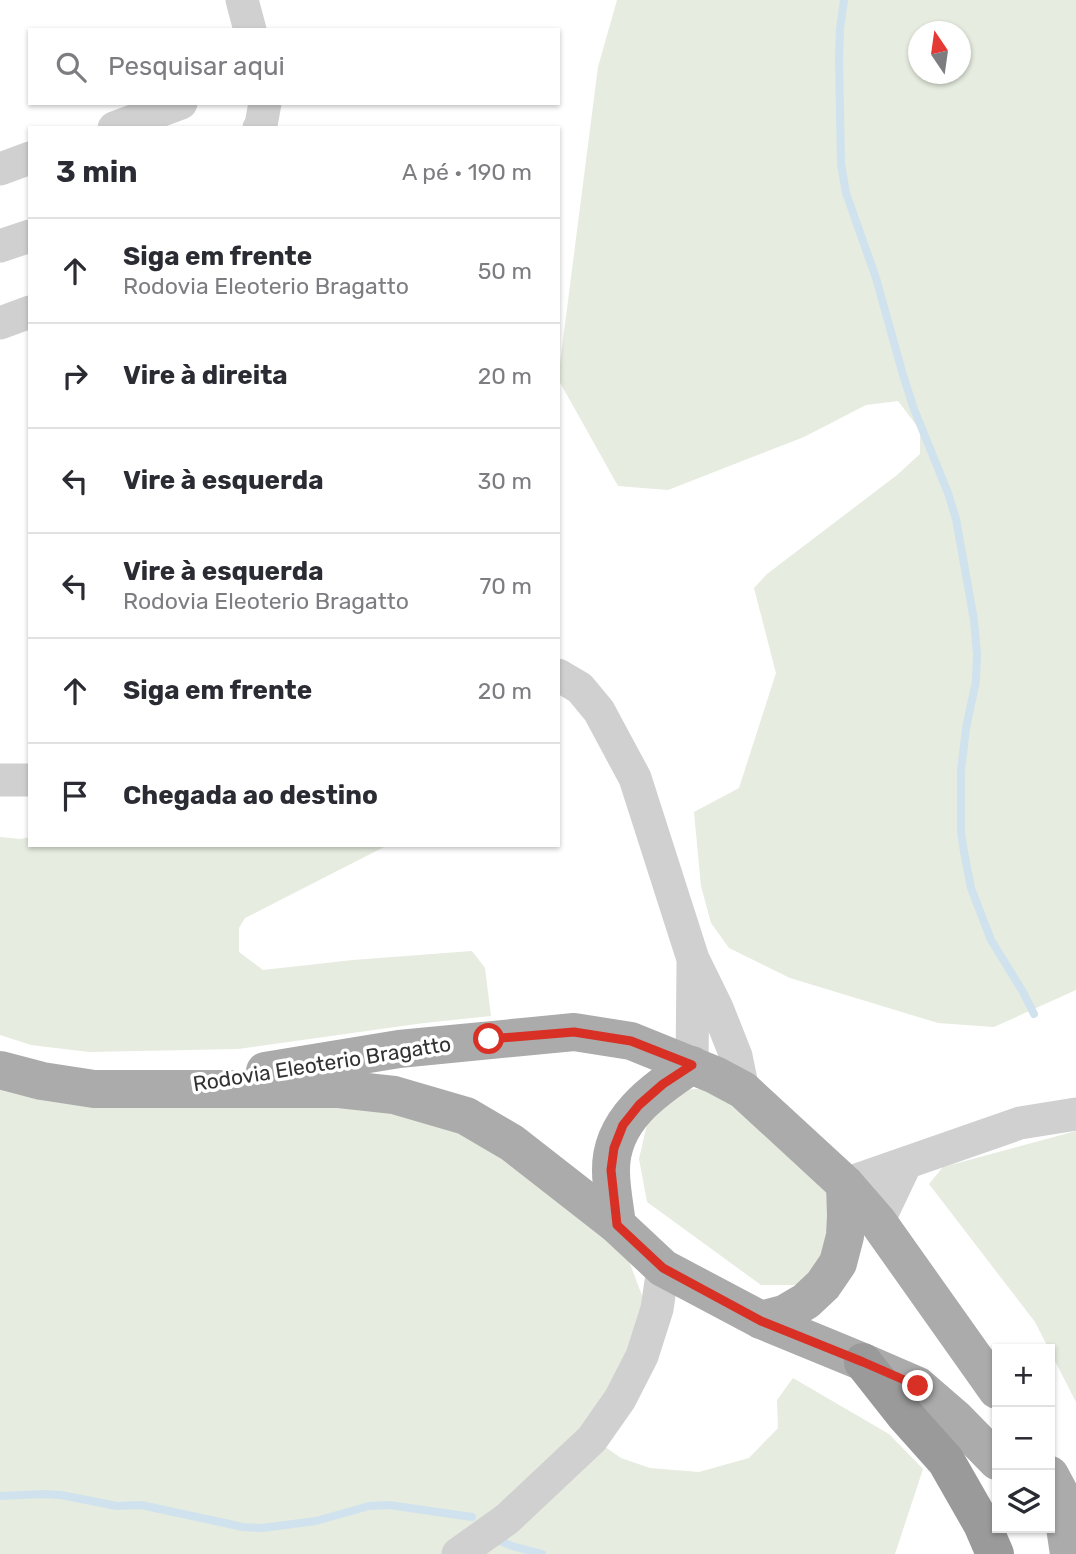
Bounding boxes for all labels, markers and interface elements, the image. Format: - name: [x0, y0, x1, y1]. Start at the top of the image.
- north arrow: [908, 21, 971, 84]
- search box: [28, 28, 560, 105]
- icon: search: [52, 48, 90, 86]
- text: Pesquisar aqui: [108, 51, 285, 82]
- text: 3 min: [56, 154, 138, 190]
- text: A pé · 190 m: [402, 158, 532, 186]
- text: Siga em frente: [123, 241, 312, 272]
- icon: ahead: [56, 252, 94, 290]
- text: 50 m: [478, 257, 532, 285]
- text: Rodovia Eleoterio Bragatto: [123, 272, 409, 300]
- icon: right: [56, 357, 94, 395]
- text: Vire à direita: [123, 360, 288, 391]
- text: 20 m: [478, 362, 532, 390]
- icon: left: [56, 462, 94, 500]
- text: Vire à esquerda: [123, 465, 324, 496]
- text: 30 m: [477, 467, 532, 495]
- text: Vire à esquerda: [123, 556, 324, 587]
- icon: left: [56, 567, 94, 605]
- text: 70 m: [480, 572, 532, 600]
- text: Rodovia Eleoterio Bragatto: [123, 587, 409, 615]
- icon: ahead: [56, 672, 94, 710]
- text: Siga em frente: [123, 675, 312, 706]
- text: 20 m: [478, 677, 532, 705]
- icon: arrive: [56, 777, 94, 815]
- text: Chegada ao destino: [123, 780, 378, 811]
- route start: [473, 1023, 504, 1054]
- street label: Rodovia Eleoterio Bragatto: [191, 1031, 453, 1096]
- map controls: [992, 1344, 1055, 1533]
- button: +: [992, 1344, 1055, 1407]
- route end: [902, 1370, 933, 1401]
- button: −: [992, 1407, 1055, 1470]
- button: layers: [992, 1470, 1055, 1533]

